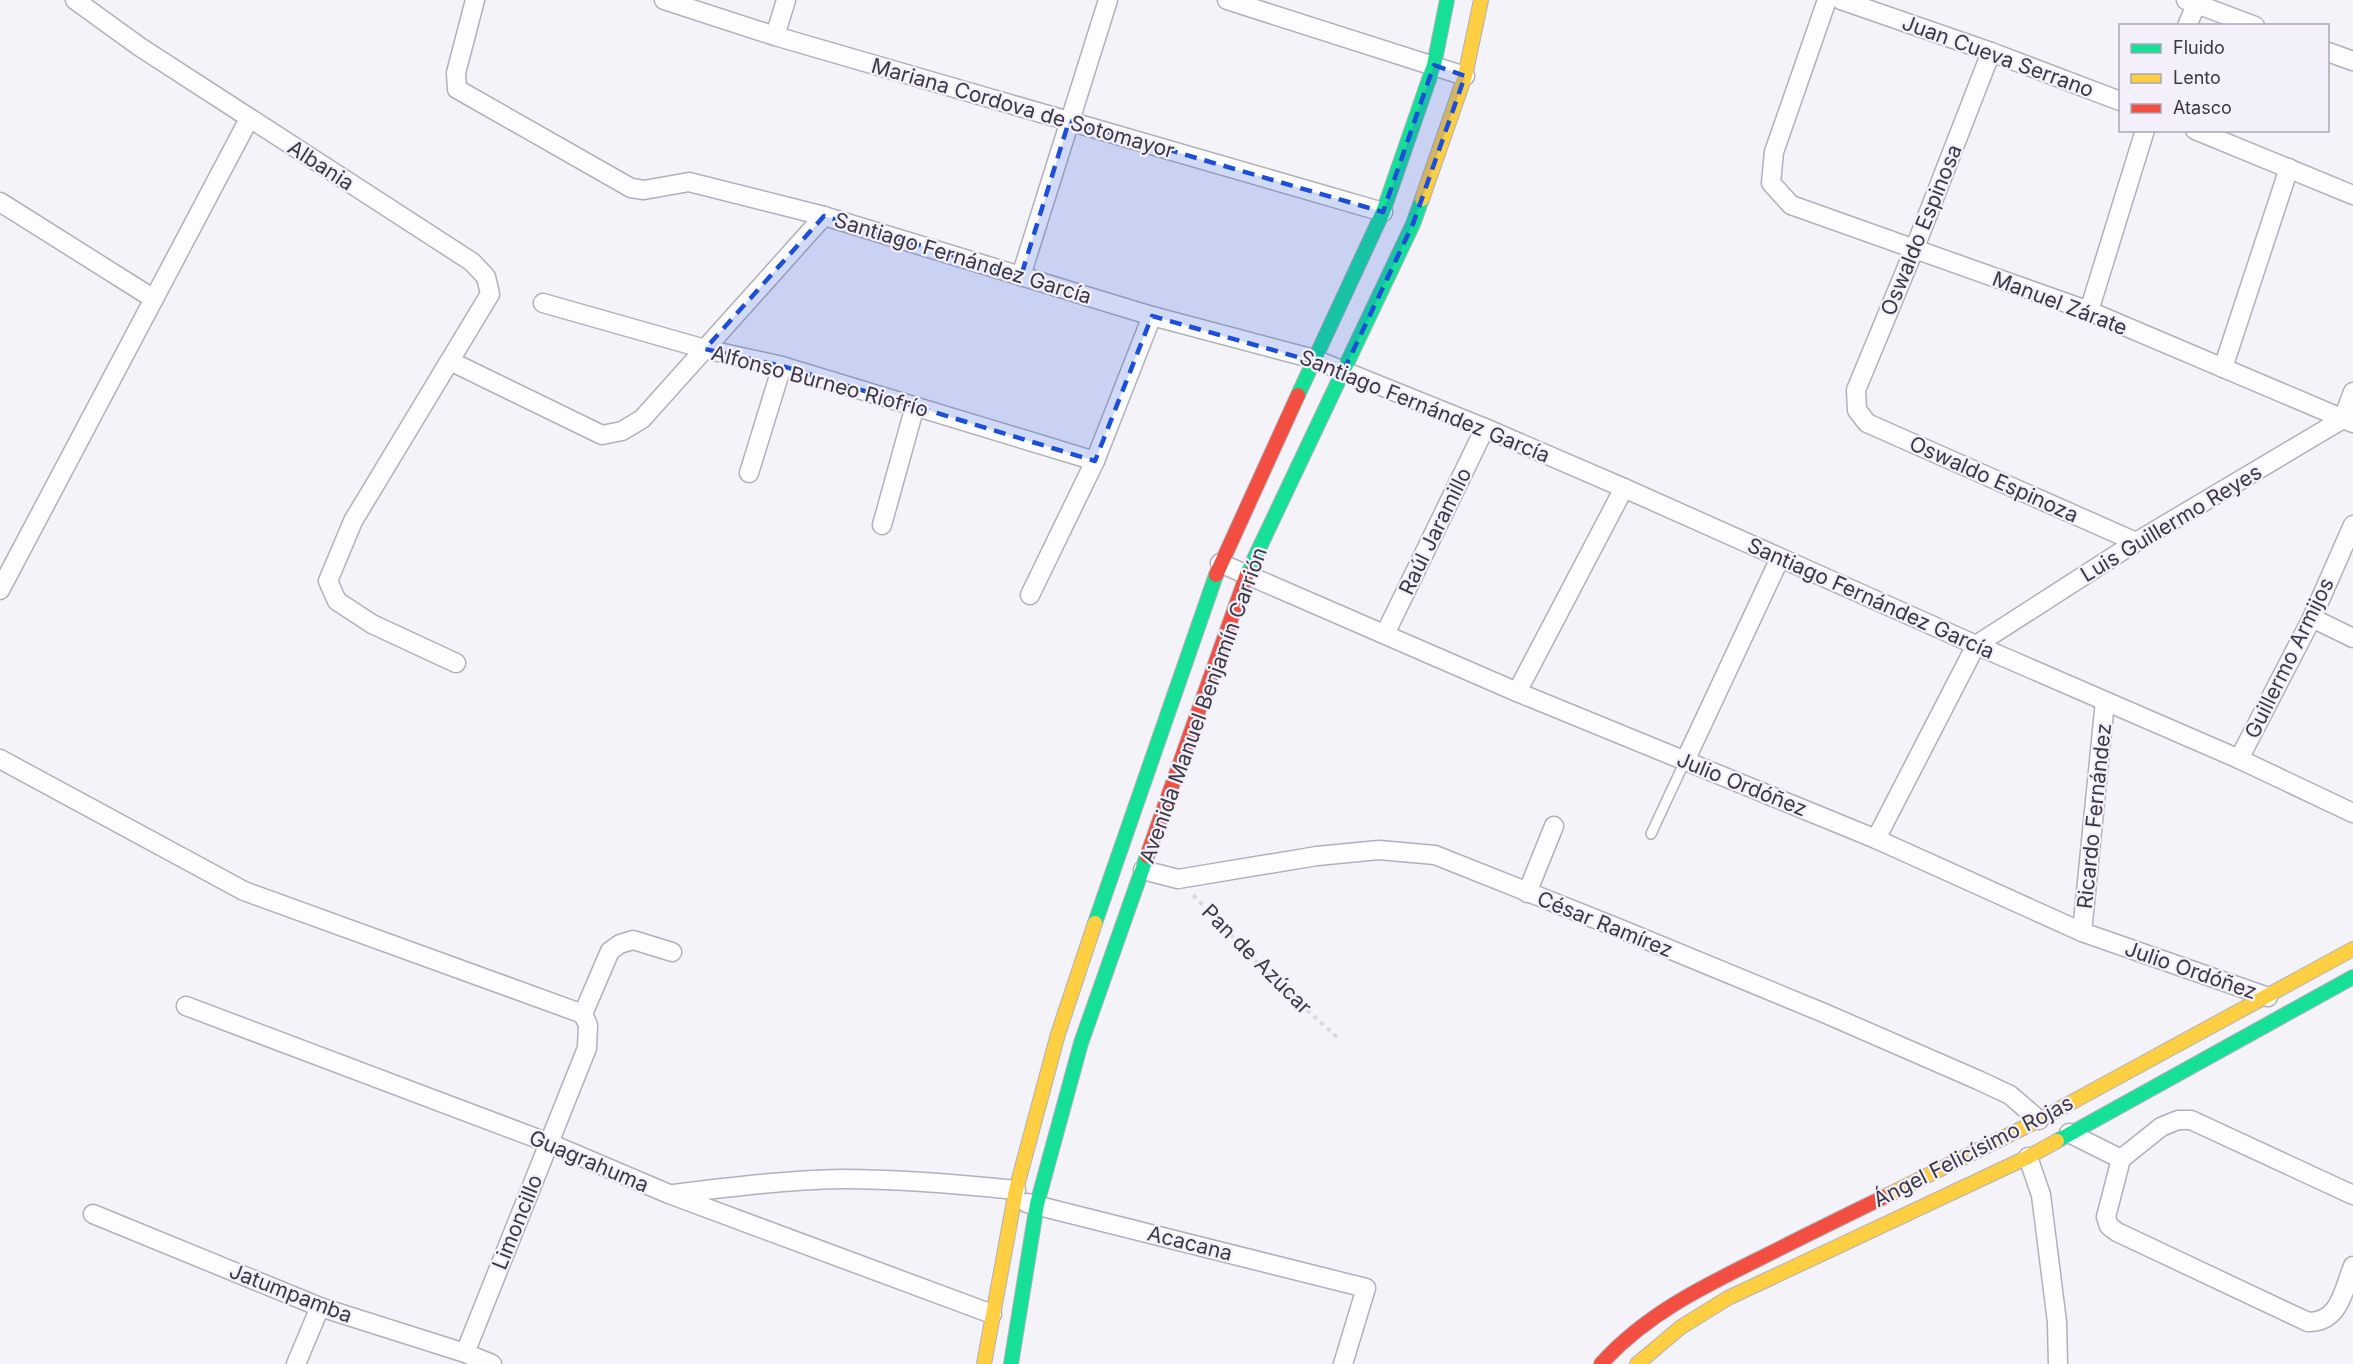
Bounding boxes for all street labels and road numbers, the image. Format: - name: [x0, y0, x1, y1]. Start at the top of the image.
- street label: Juan Cueva Serrano: [1899, 10, 2097, 102]
- street label: Mariana Cordova de Sotomayor: [869, 53, 1177, 163]
- street label: Albania: [283, 134, 359, 196]
- street label: Oswaldo Espinosa: [1875, 141, 1967, 319]
- street label: Santiago Fernández García: [831, 207, 1095, 309]
- street label: Manuel Zárate: [1989, 266, 2131, 340]
- street label: Alfonso Burneo Riofrío: [709, 340, 931, 422]
- street label: Santiago Fernández García: [1296, 344, 1554, 468]
- street label: Oswaldo Espinoza: [1906, 431, 2082, 527]
- street label: Luis Guillermo Reyes: [2076, 459, 2266, 587]
- street label: Raúl Jaramillo: [1393, 463, 1477, 599]
- street label: Santiago Fernández García: [1744, 532, 1998, 664]
- street label: Avenida Manuel Benjamín Carrión: [1134, 544, 1272, 866]
- street label: Guillermo Armijos: [2239, 574, 2339, 742]
- street label: Ricardo Fernández: [2072, 722, 2116, 910]
- street label: Julio Ordóñez: [1673, 747, 1811, 821]
- street label: César Ramírez: [1534, 885, 1676, 963]
- street label: Pan de Azúcar: [1197, 899, 1317, 1019]
- street label: Julio Ordóñez: [2122, 936, 2260, 1004]
- street label: Ángel Felicísimo Rojas: [1868, 1089, 2077, 1212]
- street label: Guagrahuma: [525, 1125, 653, 1197]
- street label: Limoncillo: [487, 1171, 547, 1273]
- street label: Acacana: [1145, 1220, 1235, 1266]
- street label: Jatumpamba: [226, 1258, 356, 1328]

